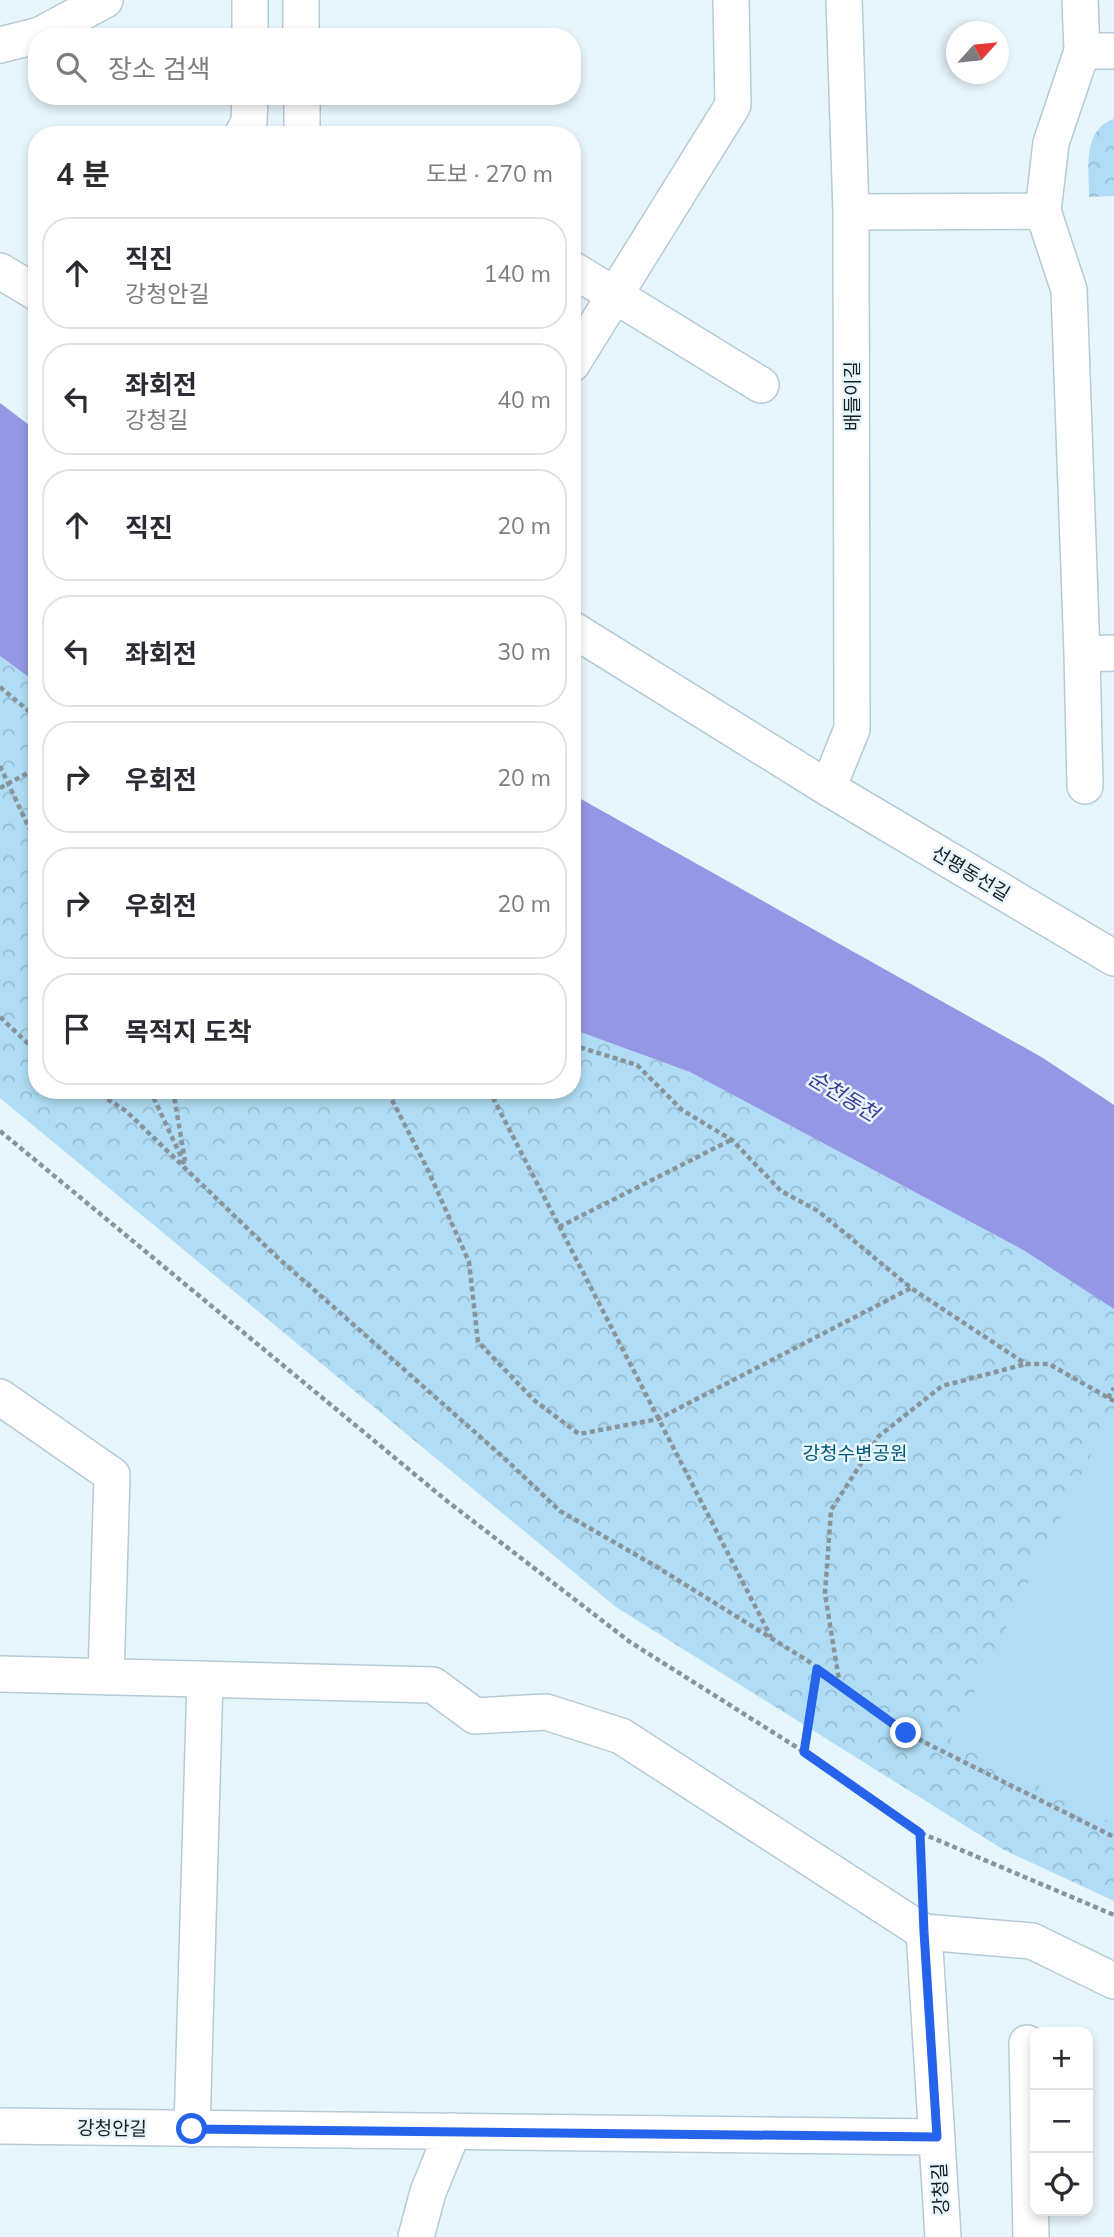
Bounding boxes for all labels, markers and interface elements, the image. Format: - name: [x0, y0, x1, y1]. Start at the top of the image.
- north arrow: [946, 21, 1009, 84]
- search box: [28, 28, 581, 105]
- icon: search: [52, 48, 90, 86]
- text: 장소 검색: [108, 52, 210, 85]
- text: 4 분: [56, 155, 110, 193]
- text: 도보 · 270 m: [426, 159, 553, 188]
- text: 직진: [125, 242, 173, 275]
- icon: ahead: [58, 254, 96, 292]
- text: 140 m: [483, 259, 551, 288]
- text: 강청안길: [125, 279, 210, 308]
- street label: 배들이길: [840, 361, 864, 431]
- text: 좌회전: [125, 368, 197, 401]
- icon: left: [58, 380, 96, 418]
- text: 40 m: [497, 385, 551, 414]
- text: 강청길: [125, 405, 188, 434]
- icon: ahead: [58, 506, 96, 544]
- text: 직진: [125, 511, 173, 544]
- text: 20 m: [497, 511, 551, 540]
- icon: left: [58, 632, 96, 670]
- text: 좌회전: [125, 637, 197, 670]
- text: 30 m: [497, 637, 551, 666]
- icon: right: [58, 758, 96, 796]
- text: 우회전: [125, 763, 197, 796]
- text: 20 m: [497, 763, 551, 792]
- street label: 선평동선길: [927, 840, 1015, 906]
- icon: right: [58, 884, 96, 922]
- text: 우회전: [125, 889, 197, 922]
- text: 20 m: [497, 889, 551, 918]
- icon: arrive: [58, 1010, 96, 1048]
- text: 목적지 도착: [125, 1015, 252, 1048]
- water label: 순천동천: [804, 1064, 886, 1128]
- park label: 강청수변공원: [803, 1441, 907, 1465]
- route end: [890, 1717, 921, 1748]
- map controls: [1030, 2027, 1093, 2216]
- button: +: [1030, 2027, 1093, 2090]
- button: −: [1030, 2090, 1093, 2153]
- route start: [176, 2113, 207, 2144]
- street label: 강청안길: [77, 2115, 147, 2141]
- button: locate: [1030, 2153, 1093, 2216]
- street label: 강청길: [927, 2162, 953, 2216]

